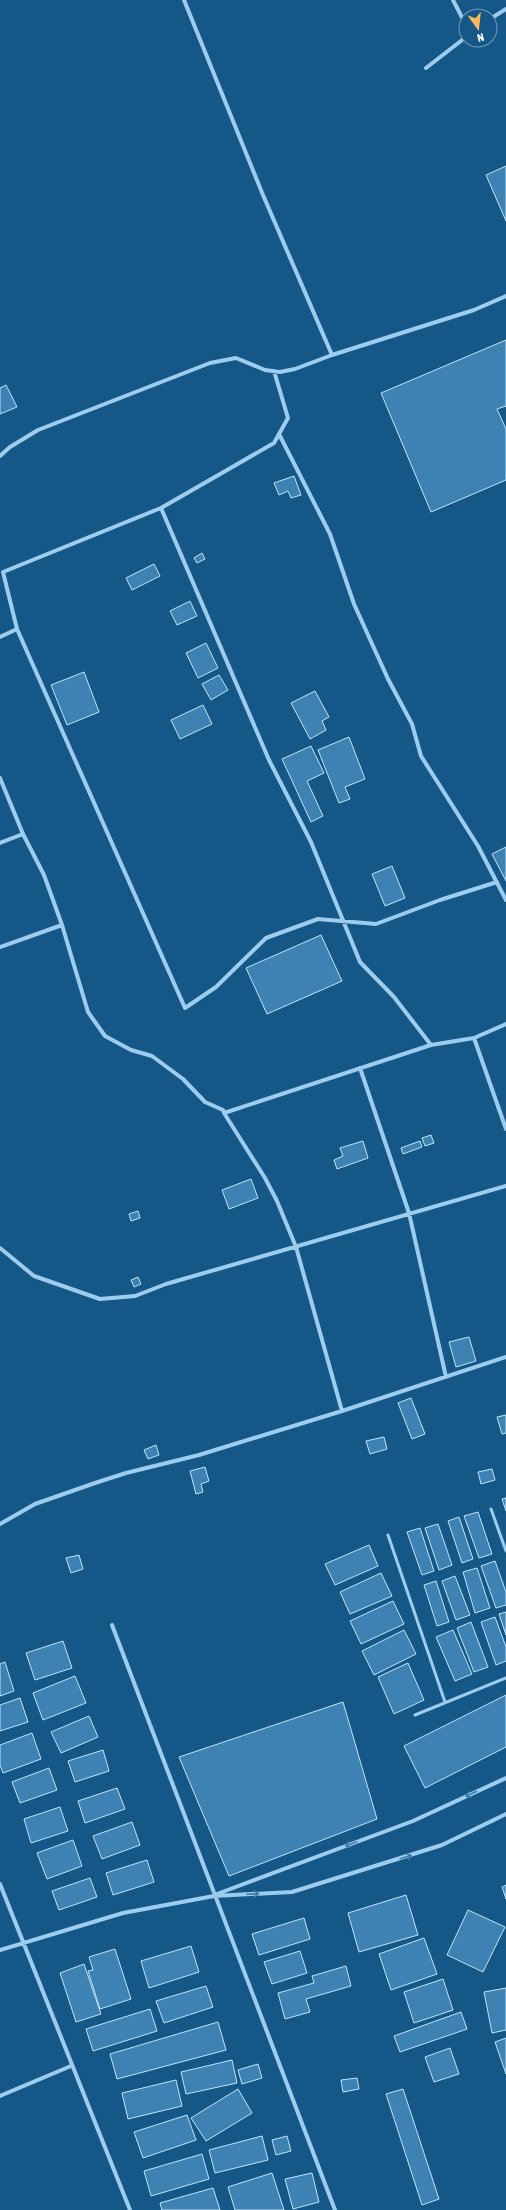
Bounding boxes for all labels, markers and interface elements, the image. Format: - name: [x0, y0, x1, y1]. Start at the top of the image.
- north arrow: [458, 8, 498, 48]
- text: N: [476, 31, 485, 44]
- one-way arrow: [465, 1791, 477, 1798]
- one-way arrow: [344, 1841, 357, 1848]
- one-way arrow: [399, 1853, 412, 1860]
- one-way arrow: [246, 1890, 259, 1897]

